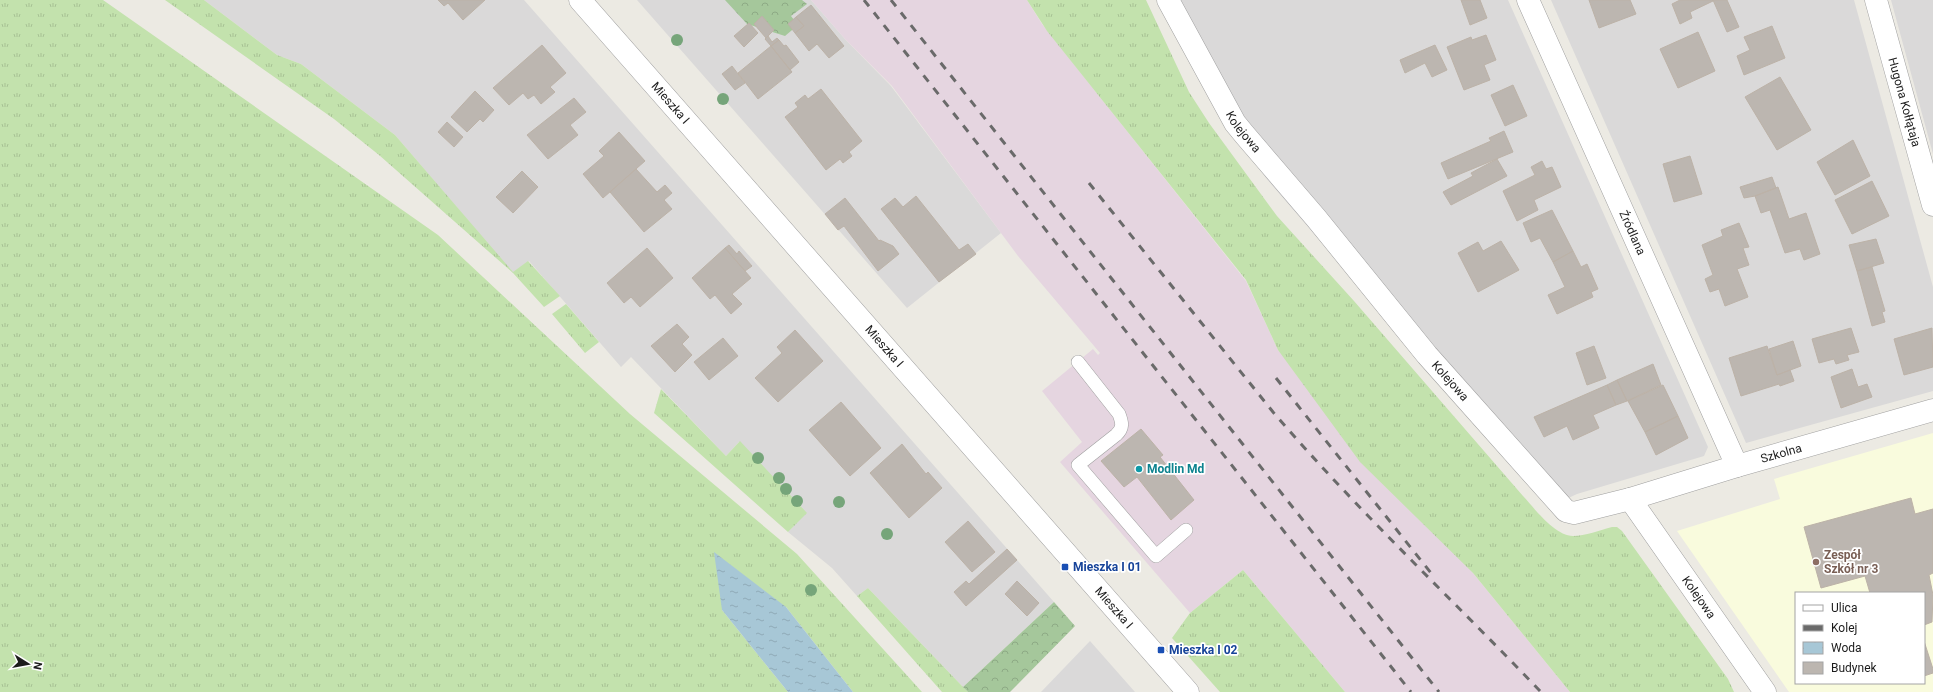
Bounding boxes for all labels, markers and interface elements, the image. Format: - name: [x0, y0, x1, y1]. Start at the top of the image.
- street label: Hugona Kołłątaja: [1885, 56, 1923, 148]
- street label: Mieszka I: [648, 79, 692, 127]
- street label: Kolejowa: [1223, 109, 1264, 155]
- street label: Źródlana: [1616, 208, 1648, 257]
- street label: Mieszka I: [862, 323, 906, 370]
- street label: Kolejowa: [1429, 358, 1472, 404]
- street label: Szkolna: [1759, 441, 1803, 466]
- place label: Modlin Md: [1147, 462, 1205, 476]
- marker: Modlin Md: [1134, 464, 1144, 474]
- place label: Zespół Szkół nr 3: [1824, 548, 1878, 576]
- marker: Zespół Szkół nr 3: [1811, 557, 1821, 567]
- place label: Mieszka I 01: [1073, 560, 1142, 574]
- marker: Mieszka I 01: [1060, 562, 1070, 572]
- street label: Kolejowa: [1679, 573, 1719, 621]
- street label: Mieszka I: [1092, 584, 1136, 631]
- legend: [1795, 592, 1925, 684]
- text: Ulica: [1831, 601, 1857, 615]
- text: Kolej: [1831, 621, 1857, 635]
- text: Woda: [1831, 641, 1862, 655]
- place label: Mieszka I 02: [1169, 643, 1238, 657]
- north arrow: [8, 644, 48, 684]
- marker: Mieszka I 02: [1156, 645, 1166, 655]
- text: N: [30, 661, 44, 671]
- text: Budynek: [1831, 661, 1878, 675]

